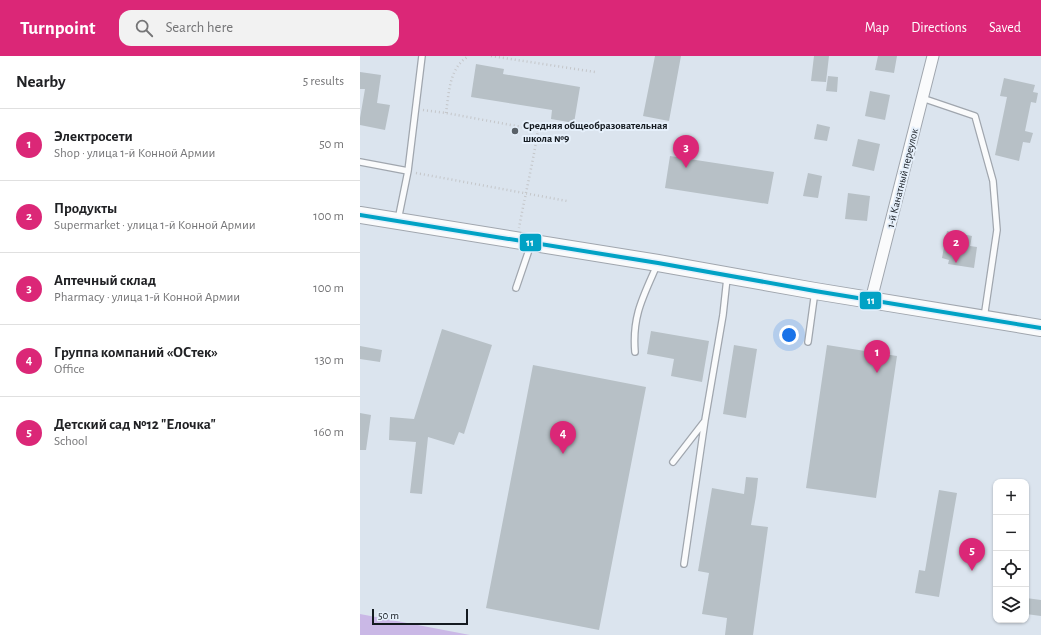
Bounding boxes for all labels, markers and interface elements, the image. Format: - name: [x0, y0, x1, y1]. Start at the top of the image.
- search box: [119, 10, 399, 46]
- icon: search: [133, 17, 155, 39]
- text: Turnpoint: [20, 19, 95, 38]
- text: Search here: [165, 20, 233, 35]
- text: Map: [865, 21, 889, 35]
- text: Directions: [911, 21, 967, 35]
- text: Saved: [989, 21, 1021, 35]
- text: Nearby: [16, 73, 66, 90]
- text: 5 results: [303, 75, 344, 88]
- place label: Средняя общеобразовательная школа №9: [523, 120, 668, 144]
- marker: Средняя общеобразовательная школа №9: [510, 126, 520, 136]
- street label: 1-й Канатный переулок: [885, 127, 920, 229]
- text: Электросети: [54, 129, 133, 144]
- pin: 3: [673, 135, 699, 168]
- text: 1: [27, 138, 31, 151]
- text: 50 m: [319, 138, 344, 151]
- text: Shop · улица 1-й Конной Армии: [54, 147, 215, 160]
- text: Продукты: [54, 201, 117, 216]
- text: 2: [26, 210, 32, 223]
- text: 100 m: [313, 210, 344, 223]
- text: Supermarket · улица 1-й Конной Армии: [54, 219, 256, 232]
- pin: 2: [943, 230, 969, 263]
- line badge: 11: [519, 233, 542, 252]
- text: 11: [526, 237, 534, 248]
- text: Аптечный склад: [54, 273, 156, 288]
- text: 3: [26, 282, 32, 295]
- text: 100 m: [313, 282, 344, 295]
- text: Pharmacy · улица 1-й Конной Армии: [54, 291, 240, 304]
- line badge: 11: [859, 291, 882, 310]
- text: 11: [867, 295, 875, 306]
- your location: [779, 325, 799, 345]
- pin: 1: [864, 340, 890, 373]
- text: Группа компаний «ОСтек»: [54, 345, 218, 360]
- text: 4: [26, 354, 32, 367]
- text: 130 m: [315, 354, 344, 367]
- text: Office: [54, 363, 84, 376]
- text: Детский сад №12 "Елочка": [54, 417, 216, 432]
- pin: 4: [550, 421, 576, 454]
- text: 5: [26, 426, 32, 439]
- text: 160 m: [314, 426, 344, 439]
- text: School: [54, 435, 88, 448]
- map controls: [993, 479, 1029, 623]
- button: +: [993, 479, 1029, 515]
- button: −: [993, 515, 1029, 551]
- pin: 5: [959, 538, 985, 571]
- button: locate: [993, 551, 1029, 587]
- button: layers: [993, 587, 1029, 623]
- scale bar: [372, 607, 468, 626]
- text: 50 m: [378, 610, 399, 621]

